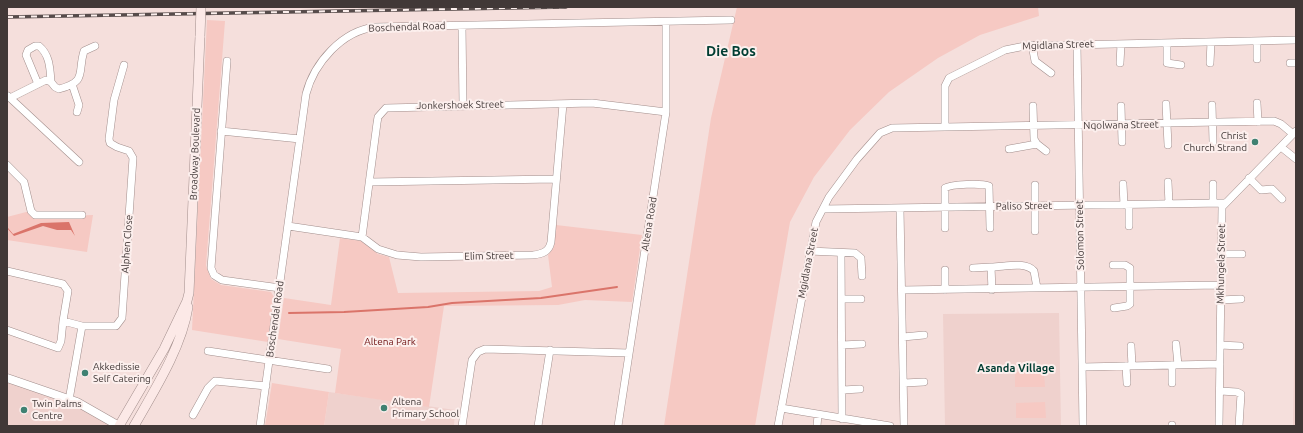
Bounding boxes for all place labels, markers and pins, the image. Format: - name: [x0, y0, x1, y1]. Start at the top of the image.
- place label: Christ Church Strand: [1183, 130, 1247, 154]
- marker: Christ Church Strand: [1250, 137, 1260, 147]
- place label: Akkedissie Self Catering: [93, 361, 151, 384]
- marker: Akkedissie Self Catering: [80, 368, 90, 378]
- place label: Altena Primary School: [392, 396, 459, 420]
- place label: Twin Palms Centre: [32, 398, 82, 422]
- marker: Altena Primary School: [379, 403, 389, 413]
- marker: Twin Palms Centre: [19, 405, 29, 415]

